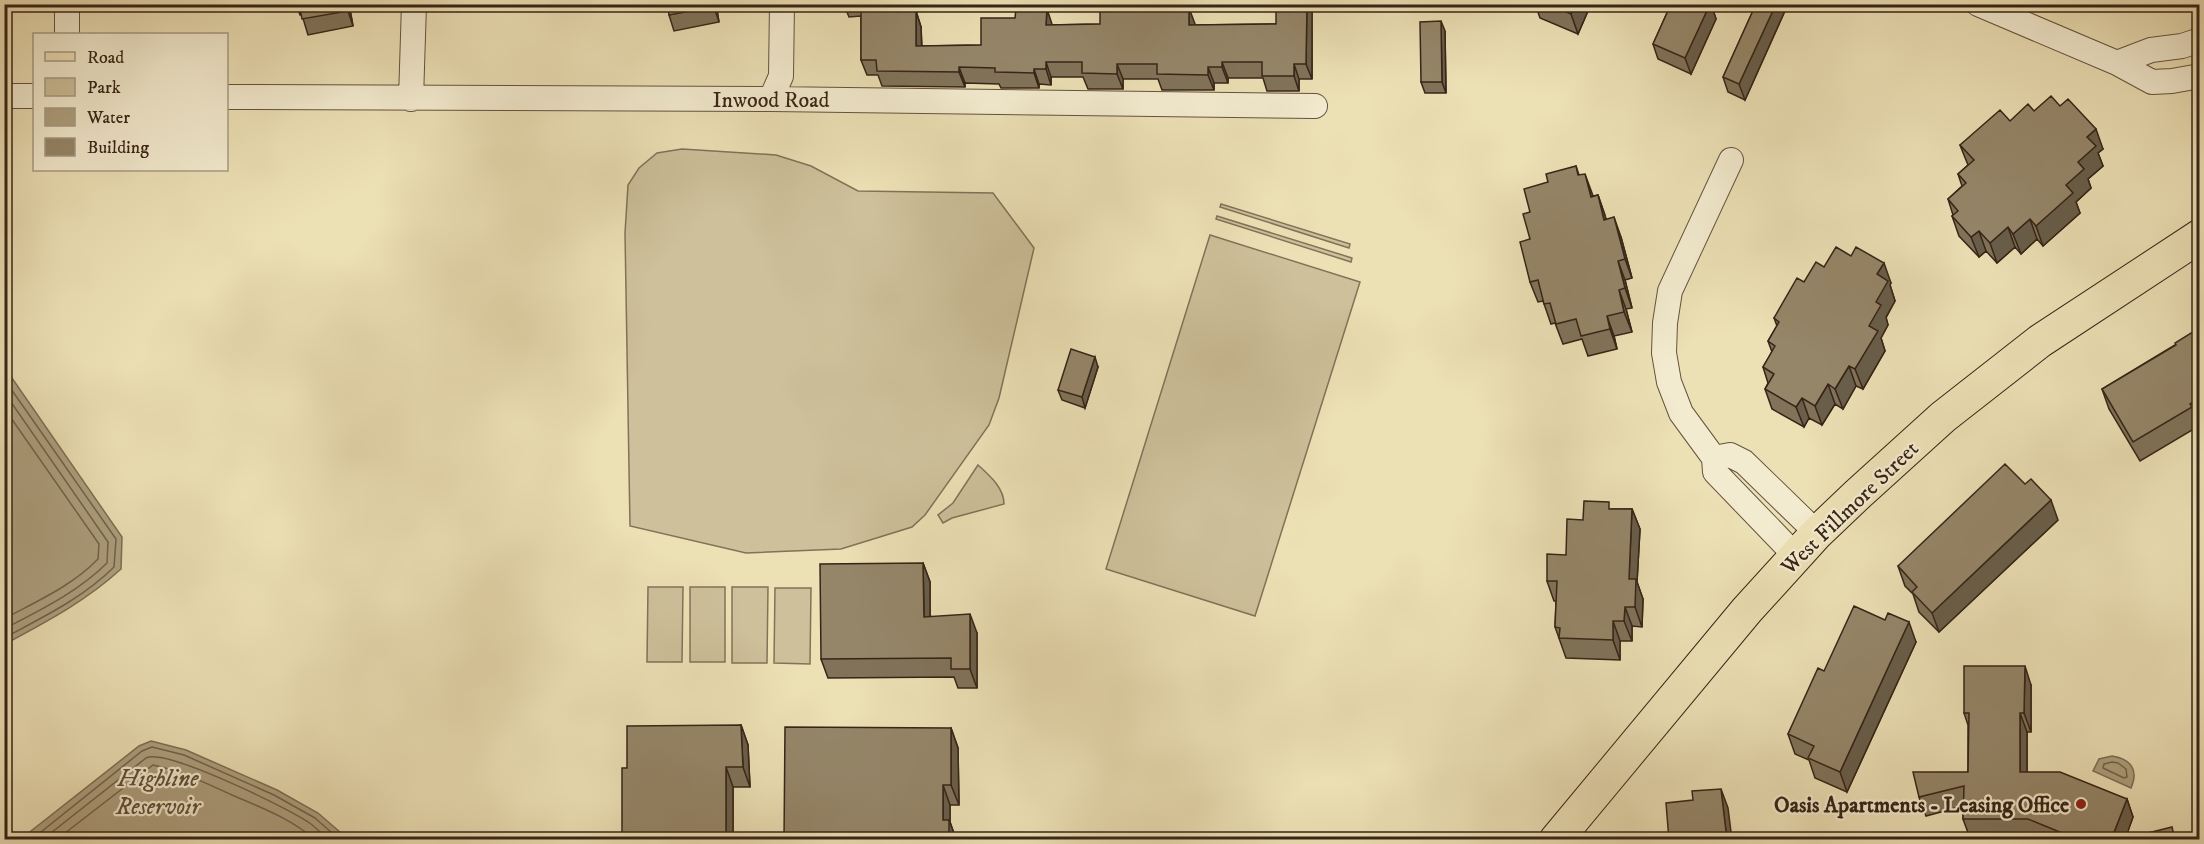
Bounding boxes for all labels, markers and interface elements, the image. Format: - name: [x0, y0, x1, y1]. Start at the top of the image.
- legend: [33, 33, 228, 171]
- text: Road: [87, 47, 124, 69]
- text: Park: [87, 77, 121, 99]
- street label: Inwood Road: [712, 87, 830, 114]
- text: Water: [86, 107, 130, 129]
- text: Building: [87, 137, 149, 159]
- street label: West Fillmore Street: [1775, 436, 1924, 581]
- water label: Highline Reservoir: [115, 764, 202, 822]
- place label: Oasis Apartments - Leasing Office: [1774, 792, 2069, 819]
- marker: Oasis Apartments - Leasing Office: [2074, 797, 2088, 811]

